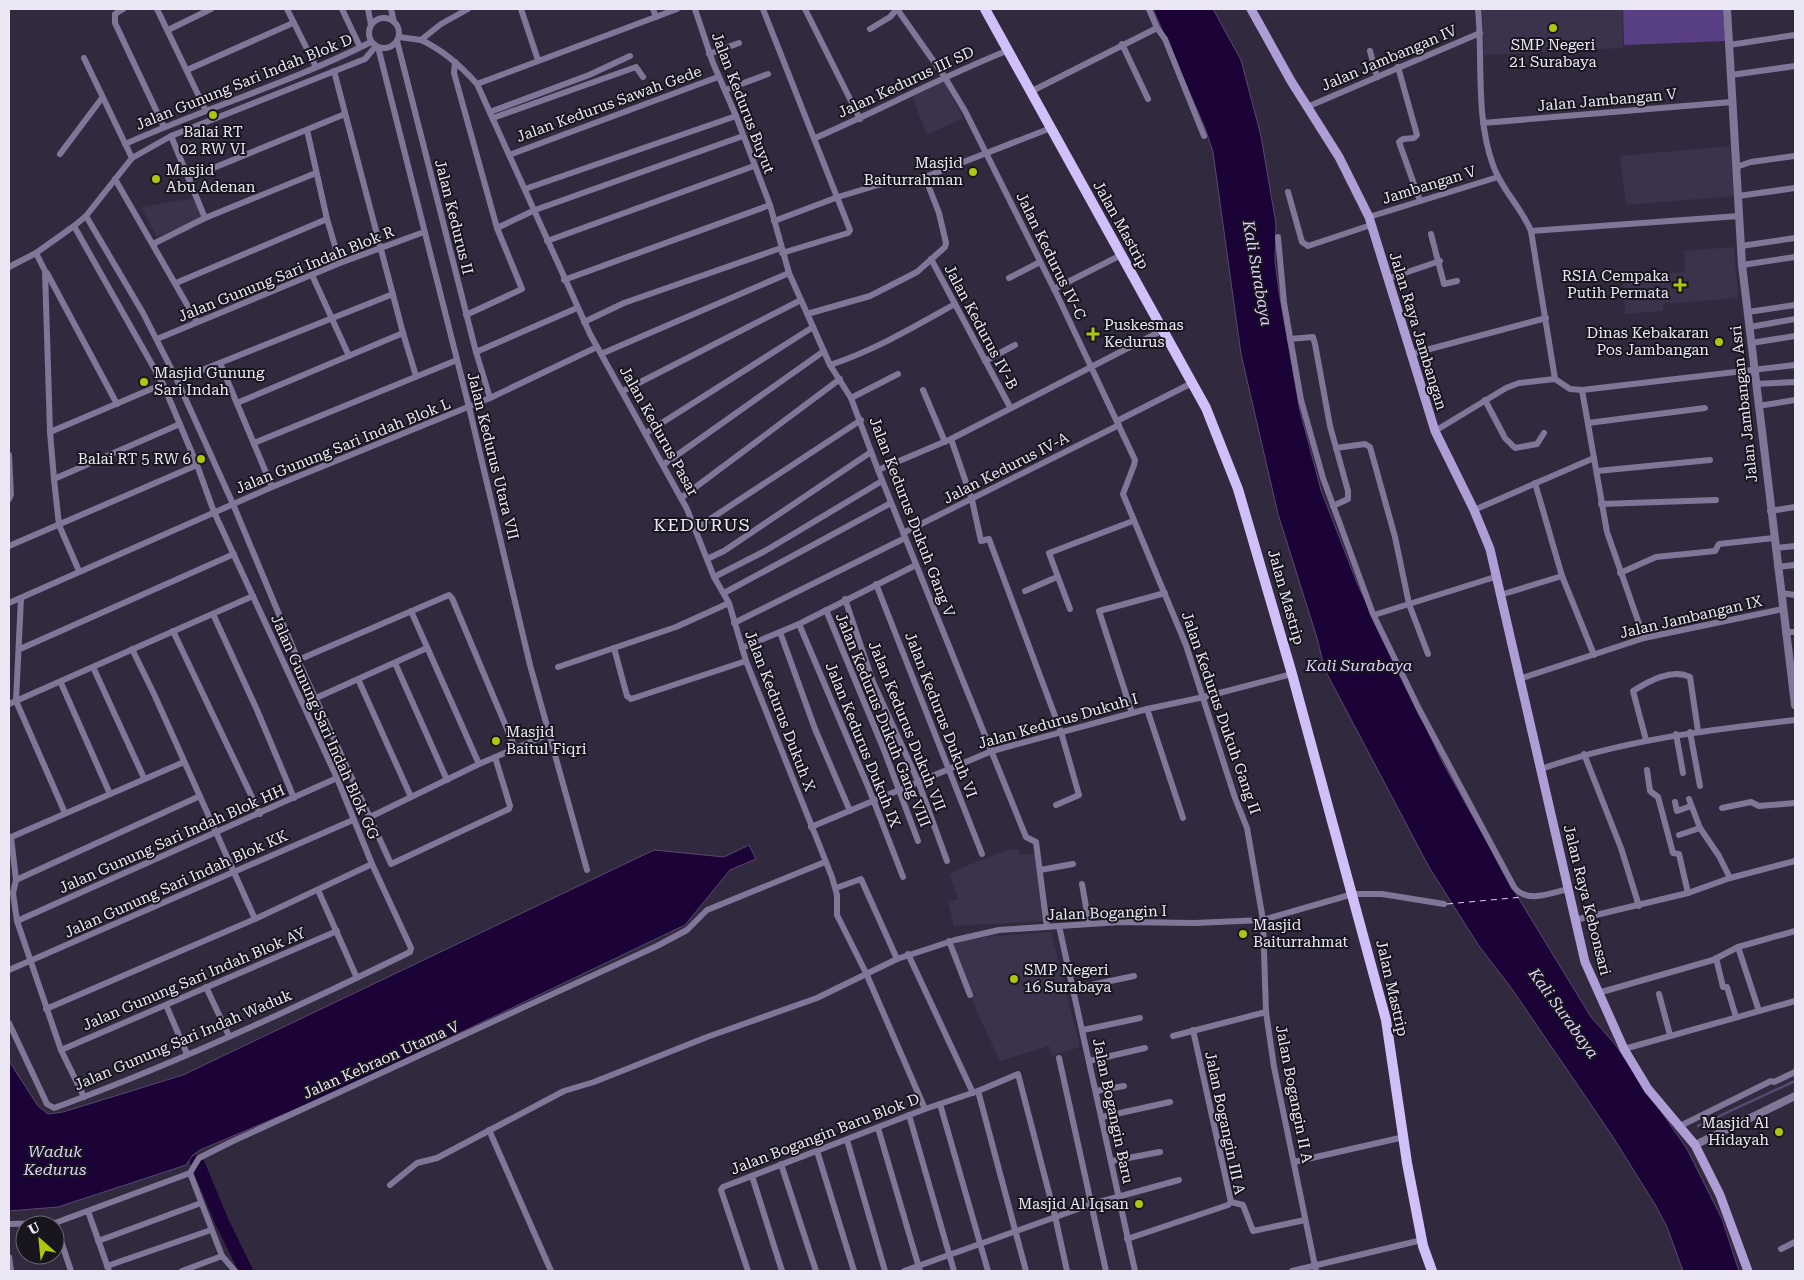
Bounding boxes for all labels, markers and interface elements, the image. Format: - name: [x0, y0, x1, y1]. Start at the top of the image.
- street label: Jalan Jambangan IV: [1319, 21, 1460, 95]
- marker: SMP Negeri 21 Surabaya: [1547, 22, 1559, 34]
- street label: Jalan Gunung Sari Indah Blok D: [133, 30, 355, 134]
- street label: Jalan Kedurus Buyut: [708, 30, 778, 177]
- place label: SMP Negeri 21 Surabaya: [1509, 36, 1597, 71]
- street label: Jalan Kedurus III SD: [835, 42, 977, 122]
- street label: Jalan Kedurus Sawah Gede: [514, 62, 704, 146]
- street label: Jalan Jambangan V: [1537, 85, 1678, 115]
- marker: Balai RT 02 RW VI: [207, 109, 219, 121]
- place label: Balai RT 02 RW VI: [180, 123, 246, 158]
- place label: Masjid Baiturrahman: [864, 154, 963, 189]
- street label: Jalan Kedurus II: [431, 158, 477, 276]
- place label: Masjid Abu Adenan: [166, 161, 256, 196]
- street label: Jambangan V: [1380, 162, 1479, 208]
- marker: Masjid Baiturrahman: [967, 166, 979, 178]
- marker: Masjid Abu Adenan: [150, 173, 162, 185]
- street label: Jalan Mastrip: [1089, 178, 1153, 272]
- street label: Jalan Kedurus IV-C: [1012, 189, 1090, 323]
- water label: Kali Surabaya: [1239, 218, 1276, 328]
- street label: Jalan Gunung Sari Indah Blok R: [175, 222, 397, 326]
- street label: Jalan Raya Jambangan: [1385, 250, 1451, 412]
- street label: Jalan Kedurus IV-B: [940, 261, 1022, 393]
- place label: RSIA Cempaka Putih Permata: [1562, 267, 1669, 302]
- marker: RSIA Cempaka Putih Permata: [1673, 278, 1687, 292]
- place label: Puskesmas Kedurus: [1104, 316, 1184, 351]
- place label: Dinas Kebakaran Pos Jambangan: [1587, 324, 1709, 359]
- street label: Jalan Jambangan Asri: [1727, 324, 1761, 484]
- marker: Puskesmas Kedurus: [1086, 327, 1100, 341]
- marker: Dinas Kebakaran Pos Jambangan: [1713, 336, 1725, 348]
- street label: Jalan Kedurus Pasar: [616, 363, 702, 499]
- place label: Masjid Gunung Sari Indah: [154, 364, 265, 399]
- street label: Jalan Kedurus Utara VII: [463, 370, 523, 542]
- marker: Masjid Gunung Sari Indah: [138, 376, 150, 388]
- street label: Jalan Gunung Sari Indah Blok L: [233, 395, 453, 497]
- street label: Jalan Kedurus Dukuh Gang V: [866, 415, 959, 620]
- street label: Jalan Kedurus IV-A: [940, 428, 1072, 508]
- place label: Balai RT 5 RW 6: [78, 450, 191, 468]
- marker: Balai RT 5 RW 6: [195, 453, 207, 465]
- district label: KEDURUS: [653, 514, 751, 535]
- street label: Jalan Mastrip: [1264, 547, 1308, 647]
- street label: Jalan Jambangan IX: [1618, 592, 1764, 642]
- street label: Jalan Kedurus Dukuh Gang II: [1178, 609, 1264, 817]
- street label: Jalan Kedurus Dukuh Gang VIII: [832, 610, 934, 830]
- street label: Jalan Gunung Sari Indah Blok GG: [267, 612, 383, 842]
- street label: Jalan Kedurus Dukuh X: [741, 628, 819, 794]
- street label: Jalan Kedurus Dukuh VI: [901, 630, 981, 800]
- street label: Jalan Kedurus Dukuh VII: [865, 638, 949, 814]
- water label: Kali Surabaya: [1305, 656, 1413, 675]
- street label: Jalan Kedurus Dukuh IX: [822, 660, 904, 830]
- street label: Jalan Kedurus Dukuh I: [976, 690, 1140, 752]
- place label: Masjid Baitul Fiqri: [506, 723, 587, 758]
- marker: Masjid Baitul Fiqri: [490, 735, 502, 747]
- street label: Jalan Gunung Sari Indah Blok HH: [56, 781, 288, 897]
- street label: Jalan Raya Kebonsari: [1560, 823, 1614, 977]
- street label: Jalan Gunung Sari Indah Blok KK: [62, 826, 291, 942]
- street label: Jalan Bogangin I: [1047, 902, 1167, 924]
- place label: Masjid Baiturrahmat: [1253, 916, 1348, 951]
- street label: Jalan Gunung Sari Indah Blok AY: [80, 923, 309, 1034]
- marker: Masjid Baiturrahmat: [1237, 928, 1249, 940]
- street label: Jalan Mastrip: [1372, 938, 1412, 1038]
- place label: SMP Negeri 16 Surabaya: [1024, 961, 1111, 996]
- water label: Kali Surabaya: [1524, 964, 1603, 1062]
- marker: SMP Negeri 16 Surabaya: [1008, 973, 1020, 985]
- street label: Jalan Gunung Sari Indah Waduk: [71, 986, 295, 1094]
- street label: Jalan Kebraon Utama V: [300, 1017, 462, 1103]
- street label: Jalan Bogangin II A: [1272, 1024, 1316, 1165]
- street label: Jalan Bogangin Baru: [1089, 1037, 1137, 1186]
- street label: Jalan Bogangin III A: [1201, 1050, 1249, 1197]
- street label: Jalan Bogangin Baru Blok D: [728, 1090, 922, 1178]
- place label: Masjid Al Hidayah: [1702, 1114, 1769, 1149]
- marker: Masjid Al Hidayah: [1773, 1126, 1785, 1138]
- water label: Waduk Kedurus: [22, 1142, 87, 1179]
- place label: Masjid Al Iqsan: [1018, 1195, 1129, 1213]
- marker: Masjid Al Iqsan: [1133, 1198, 1145, 1210]
- north arrow: [15, 1215, 65, 1265]
- text: U: [26, 1219, 43, 1238]

